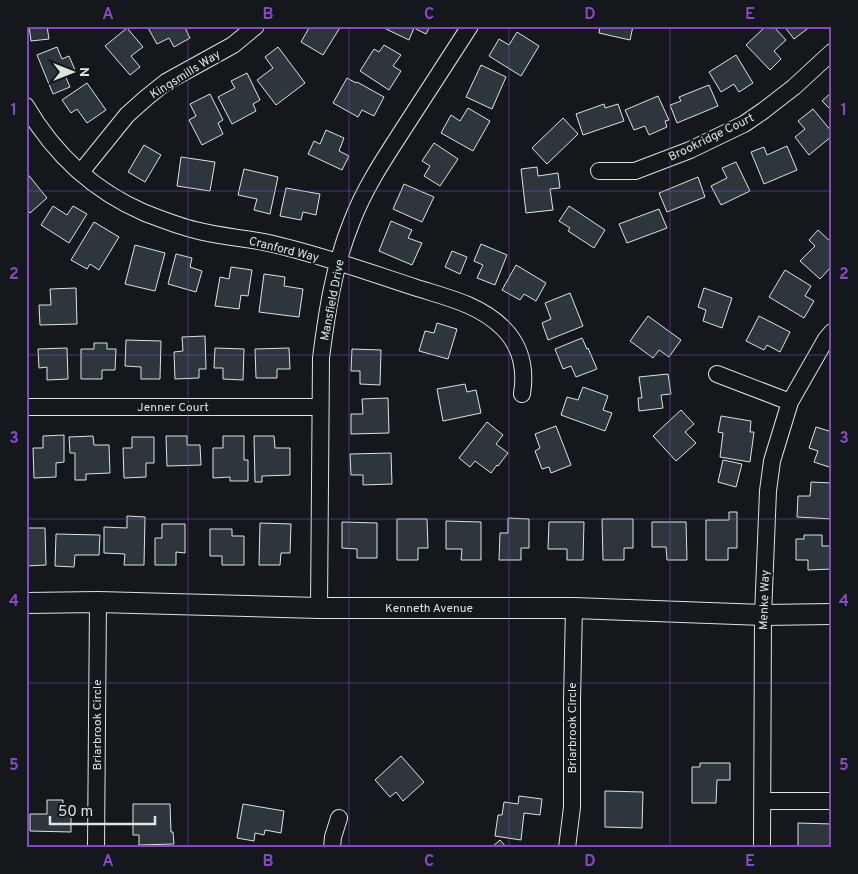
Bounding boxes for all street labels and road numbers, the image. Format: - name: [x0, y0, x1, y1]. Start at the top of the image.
- street label: Kingsmills Way: [147, 47, 224, 103]
- street label: Brookridge Court: [666, 110, 757, 166]
- street label: Cranford Way: [247, 234, 321, 266]
- street label: Mansfield Drive: [317, 258, 349, 342]
- street label: Jenner Court: [137, 400, 209, 416]
- street label: Menke Way: [756, 570, 774, 631]
- street label: Kenneth Avenue: [385, 601, 473, 617]
- street label: Briarbrook Circle: [90, 679, 106, 771]
- street label: Briarbrook Circle: [565, 682, 581, 774]

